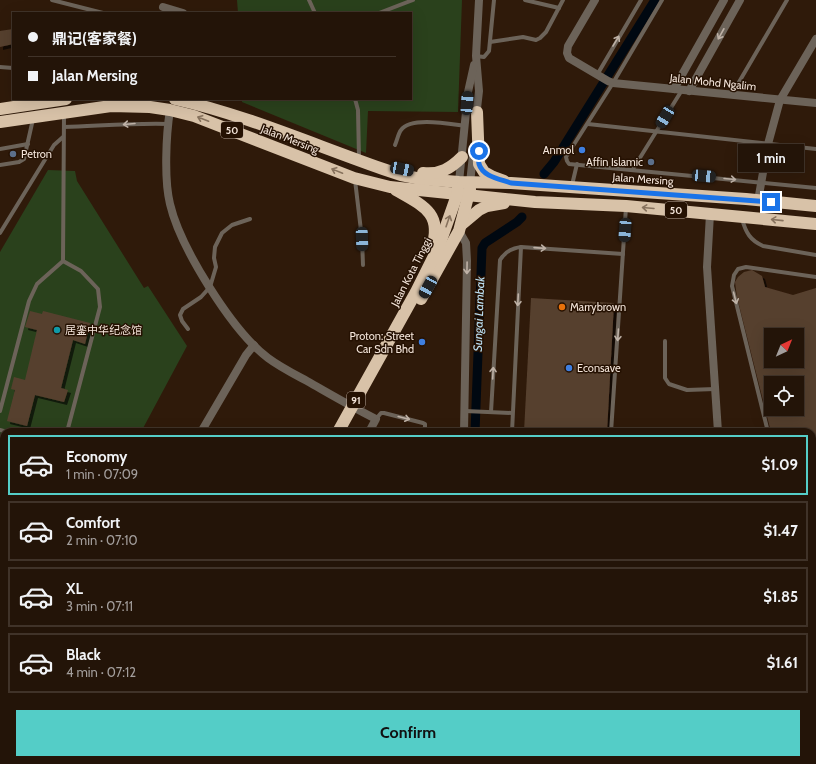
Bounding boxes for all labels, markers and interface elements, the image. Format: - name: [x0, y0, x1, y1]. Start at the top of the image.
- one-way arrow: [717, 28, 724, 40]
- text: 鼎记(客家餐): [52, 30, 137, 48]
- one-way arrow: [613, 35, 621, 47]
- text: Jalan Mersing: [52, 67, 137, 85]
- street label: Jalan Mohd Ngalim: [668, 70, 757, 94]
- car: [460, 91, 474, 115]
- car: [654, 104, 676, 130]
- one-way arrow: [197, 115, 209, 123]
- one-way arrow: [123, 121, 136, 128]
- street label: Jalan Mersing: [258, 121, 321, 157]
- road number: 50: [221, 122, 243, 138]
- route start: [470, 142, 488, 160]
- place label: Anmol: [543, 143, 574, 157]
- callout: 1 min: [738, 144, 804, 172]
- marker: Anmol: [577, 145, 587, 155]
- place label: Petron: [21, 147, 52, 161]
- marker: Petron: [8, 149, 18, 159]
- text: 1 min: [756, 150, 786, 166]
- place label: Affin Islamic: [586, 155, 643, 169]
- marker: Affin Islamic: [646, 157, 656, 167]
- car: [389, 161, 415, 177]
- one-way arrow: [332, 167, 344, 174]
- car: [692, 169, 716, 183]
- street label: Jalan Mersing: [611, 170, 674, 188]
- one-way arrow: [723, 175, 736, 182]
- route end: [762, 193, 780, 211]
- road number: 50: [665, 202, 687, 218]
- one-way arrow: [642, 204, 655, 211]
- one-way arrow: [445, 215, 453, 227]
- one-way arrow: [771, 216, 784, 224]
- car: [618, 218, 632, 242]
- car: [356, 227, 368, 251]
- street label: Jalan Kota Tinggi: [387, 235, 434, 310]
- one-way arrow: [533, 245, 546, 252]
- one-way arrow: [463, 261, 470, 274]
- car: [417, 274, 439, 300]
- water label: Sungai Lambak: [470, 275, 487, 352]
- one-way arrow: [732, 292, 739, 305]
- one-way arrow: [515, 293, 522, 306]
- place label: Marrybrown: [570, 300, 626, 314]
- marker: Marrybrown: [557, 302, 567, 312]
- place label: 居銮中华纪念馆: [65, 323, 142, 337]
- marker: 居銮中华纪念馆: [52, 325, 62, 335]
- one-way arrow: [614, 328, 621, 341]
- north arrow: [764, 328, 804, 368]
- map controls: [764, 328, 804, 416]
- place label: Proton: Street Car Sdn Bhd: [350, 329, 414, 356]
- marker: Proton: Street Car Sdn Bhd: [417, 337, 427, 347]
- place label: Econsave: [577, 361, 621, 375]
- marker: Econsave: [564, 363, 574, 373]
- one-way arrow: [490, 367, 497, 380]
- button: locate: [764, 376, 804, 416]
- road number: 91: [347, 392, 365, 408]
- one-way arrow: [397, 415, 410, 422]
- icon: car: [18, 447, 54, 483]
- text: Economy: [66, 448, 127, 466]
- text: $1.09: [762, 456, 798, 474]
- text: 1 min · 07:09: [66, 466, 138, 482]
- icon: car: [18, 513, 54, 549]
- text: Comfort: [66, 514, 120, 532]
- text: $1.47: [763, 522, 798, 540]
- text: 2 min · 07:10: [66, 532, 138, 548]
- icon: car: [18, 579, 54, 615]
- text: XL: [66, 580, 83, 598]
- text: $1.85: [763, 588, 798, 606]
- text: 3 min · 07:11: [66, 598, 133, 614]
- icon: car: [18, 645, 54, 681]
- text: Black: [66, 646, 101, 664]
- text: $1.61: [766, 654, 798, 672]
- text: 4 min · 07:12: [66, 664, 136, 680]
- button: Confirm: [16, 710, 800, 756]

